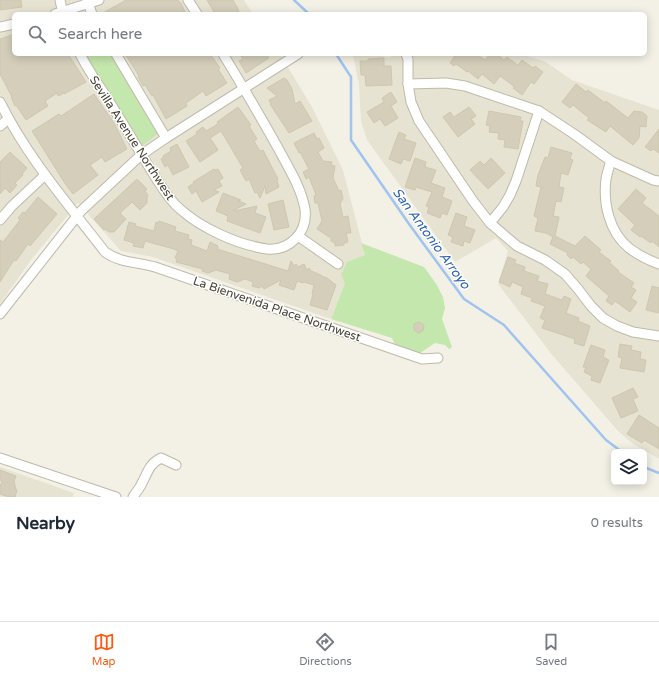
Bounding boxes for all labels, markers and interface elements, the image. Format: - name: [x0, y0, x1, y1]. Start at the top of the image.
- search box: [12, 12, 647, 56]
- icon: search: [26, 23, 48, 45]
- text: Search here: [58, 25, 142, 43]
- street label: Sevilla Avenue Northwest: [87, 73, 178, 203]
- water label: San Antonio Arroyo: [389, 185, 474, 293]
- street label: La Bienvenida Place Northwest: [191, 274, 363, 344]
- map controls: [611, 449, 647, 485]
- button: layers: [611, 449, 647, 485]
- text: Nearby: [16, 513, 75, 534]
- text: 0 results: [591, 515, 643, 531]
- tab: Map: [92, 631, 116, 668]
- tab: Directions: [299, 631, 352, 668]
- tab: Saved: [535, 631, 567, 668]

